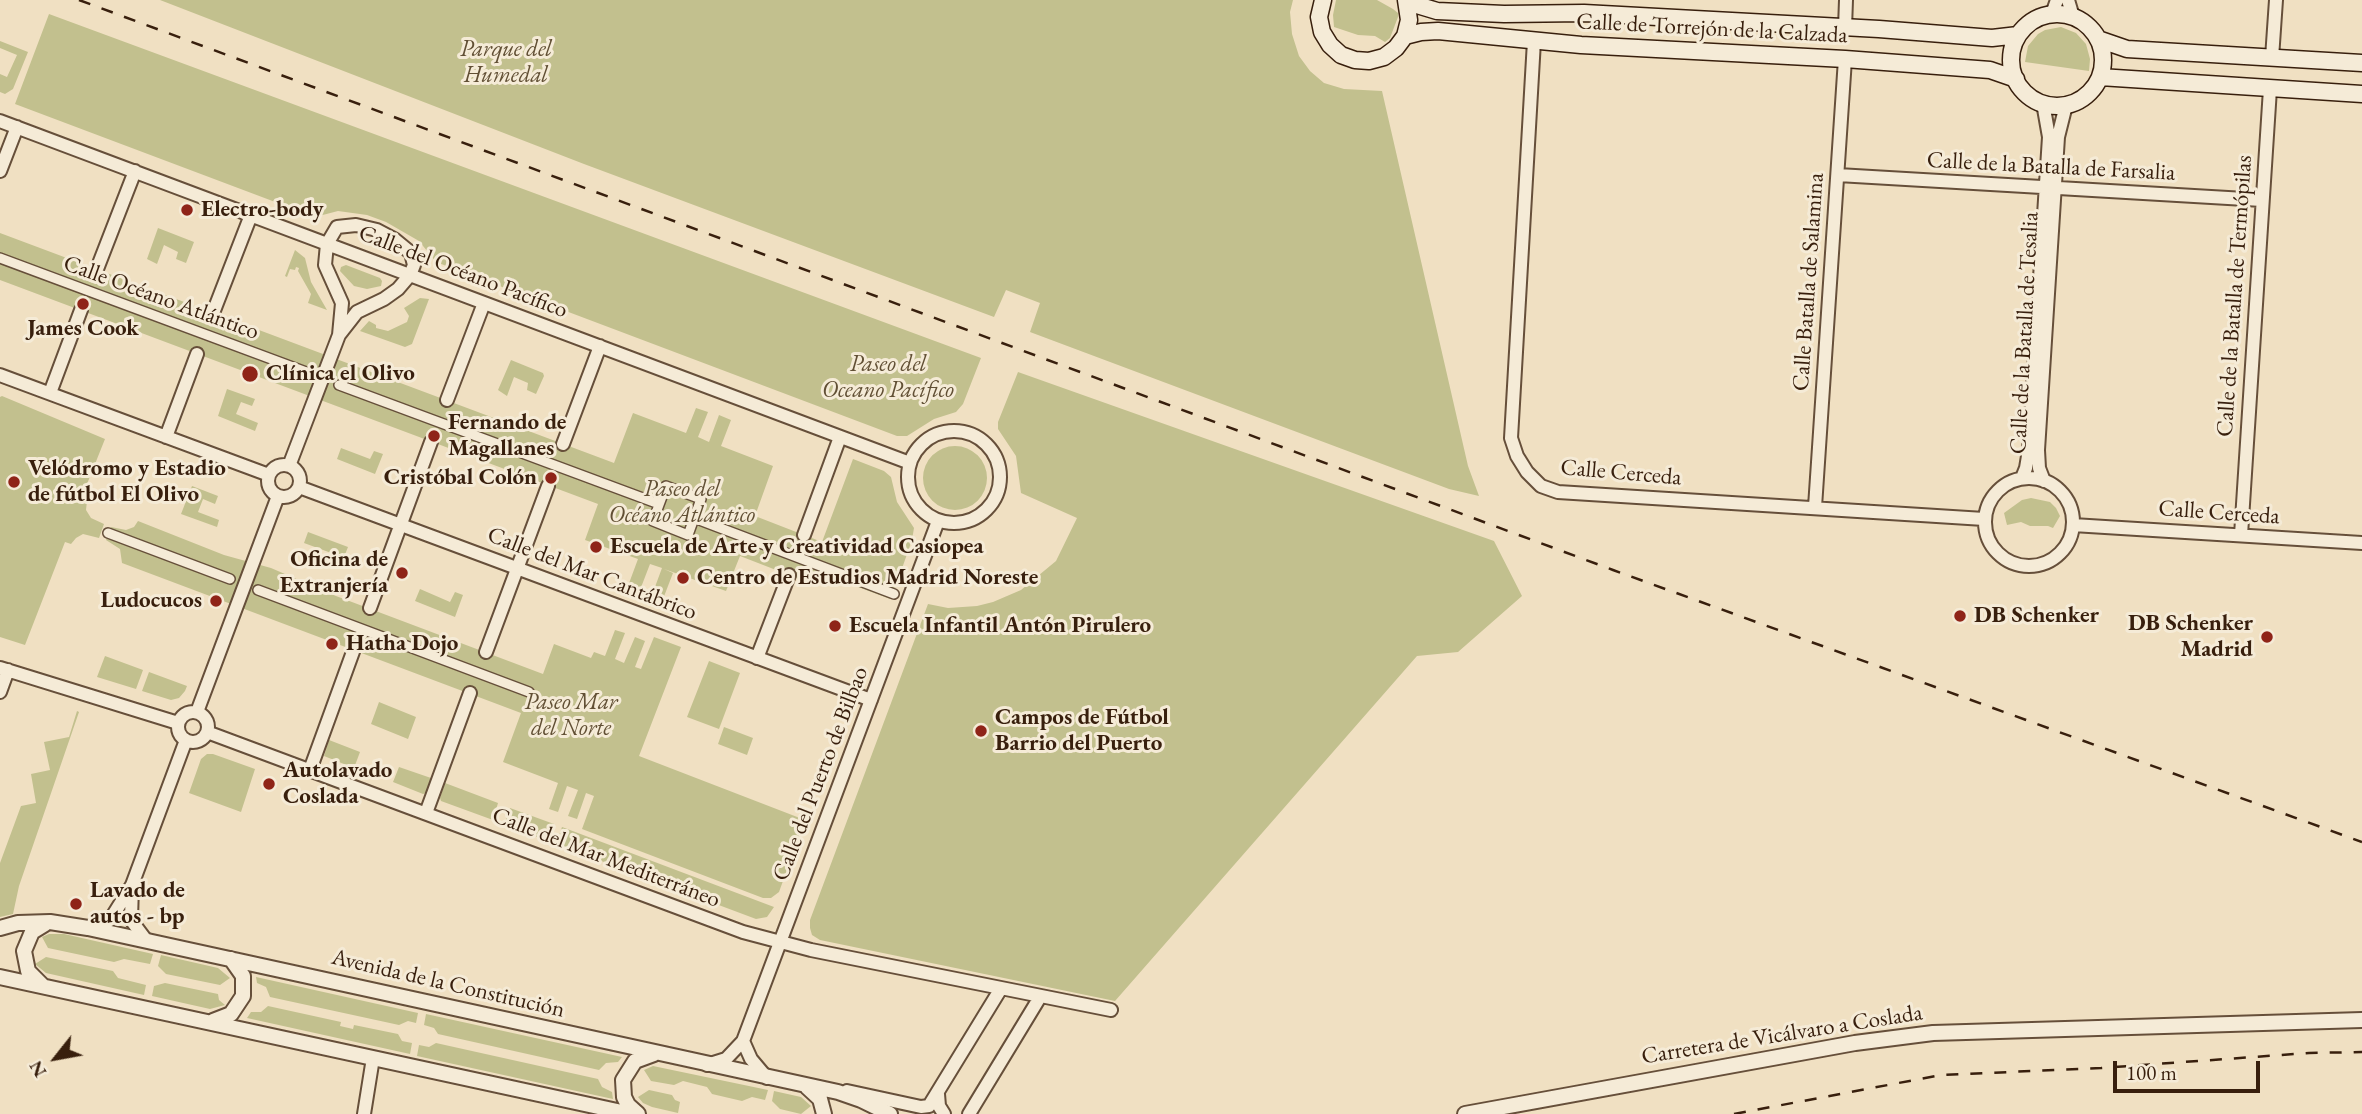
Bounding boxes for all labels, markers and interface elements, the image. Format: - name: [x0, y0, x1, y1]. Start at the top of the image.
- street label: Calle de Torrejón de la Calzada: [1576, 8, 1848, 50]
- park label: Parque del Humedal: [460, 36, 552, 90]
- street label: Calle de la Batalla de Farsalia: [1926, 147, 2176, 187]
- street label: Calle de la Batalla de Termópilas: [2211, 154, 2259, 438]
- street label: Calle Batalla de Salamina: [1788, 172, 1830, 392]
- place label: Electro-body: [201, 196, 324, 224]
- marker: Electro-body: [179, 202, 195, 218]
- street label: Calle de la Batalla de Tesalia: [2005, 211, 2045, 455]
- street label: Calle del Océano Pacífico: [355, 219, 571, 325]
- street label: Calle Océano Atlántico: [60, 250, 262, 346]
- marker: James Cook: [75, 296, 91, 312]
- place label: James Cook: [27, 315, 139, 343]
- park label: Paseo del Oceano Pacífico: [822, 351, 954, 405]
- place label: Clínica el Olivo: [266, 360, 415, 388]
- marker: Clínica el Olivo: [240, 364, 260, 384]
- place label: Fernando de Magallanes: [448, 409, 566, 463]
- marker: Fernando de Magallanes: [426, 428, 442, 444]
- street label: Calle Cerceda: [1559, 454, 1683, 492]
- place label: Velódromo y Estadio de fútbol El Olivo: [28, 455, 226, 509]
- place label: Cristóbal Colón: [384, 464, 537, 492]
- marker: Cristóbal Colón: [543, 470, 559, 486]
- marker: Velódromo y Estadio de fútbol El Olivo: [6, 474, 22, 490]
- park label: Paseo del Océano Atlántico: [609, 476, 755, 530]
- street label: Calle Cerceda: [2157, 495, 2281, 531]
- street label: Calle del Mar Cantábrico: [483, 521, 701, 627]
- place label: Escuela de Arte y Creatividad Casiopea: [610, 533, 983, 561]
- marker: Escuela de Arte y Creatividad Casiopea: [588, 539, 604, 555]
- place label: Oficina de Extranjería: [280, 546, 388, 600]
- place label: Centro de Estudios Madrid Noreste: [697, 564, 1038, 592]
- marker: Oficina de Extranjería: [394, 565, 410, 581]
- marker: Centro de Estudios Madrid Noreste: [675, 570, 691, 586]
- place label: Ludocucos: [101, 587, 202, 615]
- marker: Ludocucos: [208, 593, 224, 609]
- place label: DB Schenker: [1974, 602, 2099, 630]
- marker: DB Schenker: [1952, 608, 1968, 624]
- place label: DB Schenker Madrid: [2128, 610, 2253, 664]
- place label: Escuela Infantil Antón Pirulero: [849, 612, 1151, 640]
- marker: Escuela Infantil Antón Pirulero: [827, 618, 843, 634]
- marker: DB Schenker Madrid: [2259, 629, 2275, 645]
- place label: Hatha Dojo: [346, 630, 458, 658]
- marker: Hatha Dojo: [324, 636, 340, 652]
- street label: Calle del Puerto de Bilbao: [767, 663, 875, 885]
- park label: Paseo Mar del Norte: [524, 689, 618, 743]
- place label: Campos de Fútbol Barrio del Puerto: [995, 704, 1169, 758]
- marker: Campos de Fútbol Barrio del Puerto: [973, 723, 989, 739]
- place label: Autolavado Coslada: [283, 757, 392, 811]
- marker: Autolavado Coslada: [261, 776, 277, 792]
- street label: Calle del Mar Mediterráneo: [488, 802, 724, 914]
- place label: Lavado de autos - bp: [90, 877, 185, 931]
- marker: Lavado de autos - bp: [68, 896, 84, 912]
- street label: Avenida de la Constitución: [329, 944, 567, 1024]
- street label: Carretera de Vicálvaro a Coslada: [1640, 999, 1924, 1071]
- north arrow: [21, 1023, 91, 1093]
- scale bar: [2117, 1048, 2264, 1092]
- text: N: [23, 1056, 52, 1082]
- text: 100 m: [2126, 1059, 2177, 1086]

